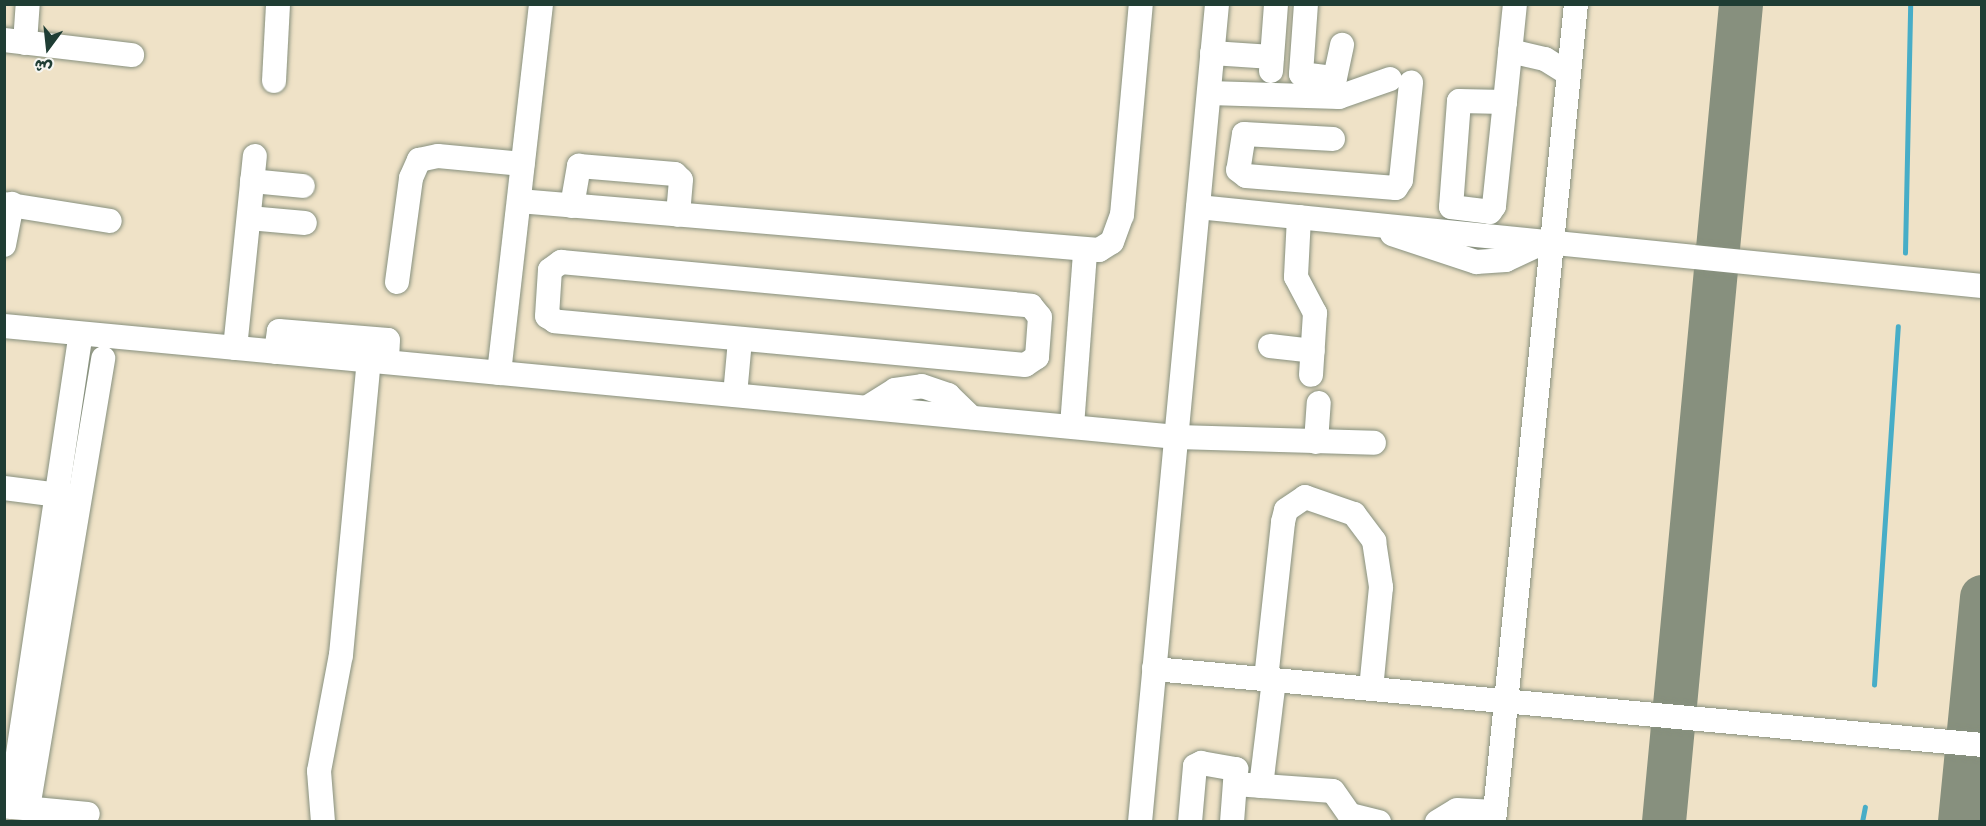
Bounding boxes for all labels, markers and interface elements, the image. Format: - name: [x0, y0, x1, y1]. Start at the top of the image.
- north arrow: [18, 18, 78, 78]
- text: ش: [32, 54, 54, 77]

